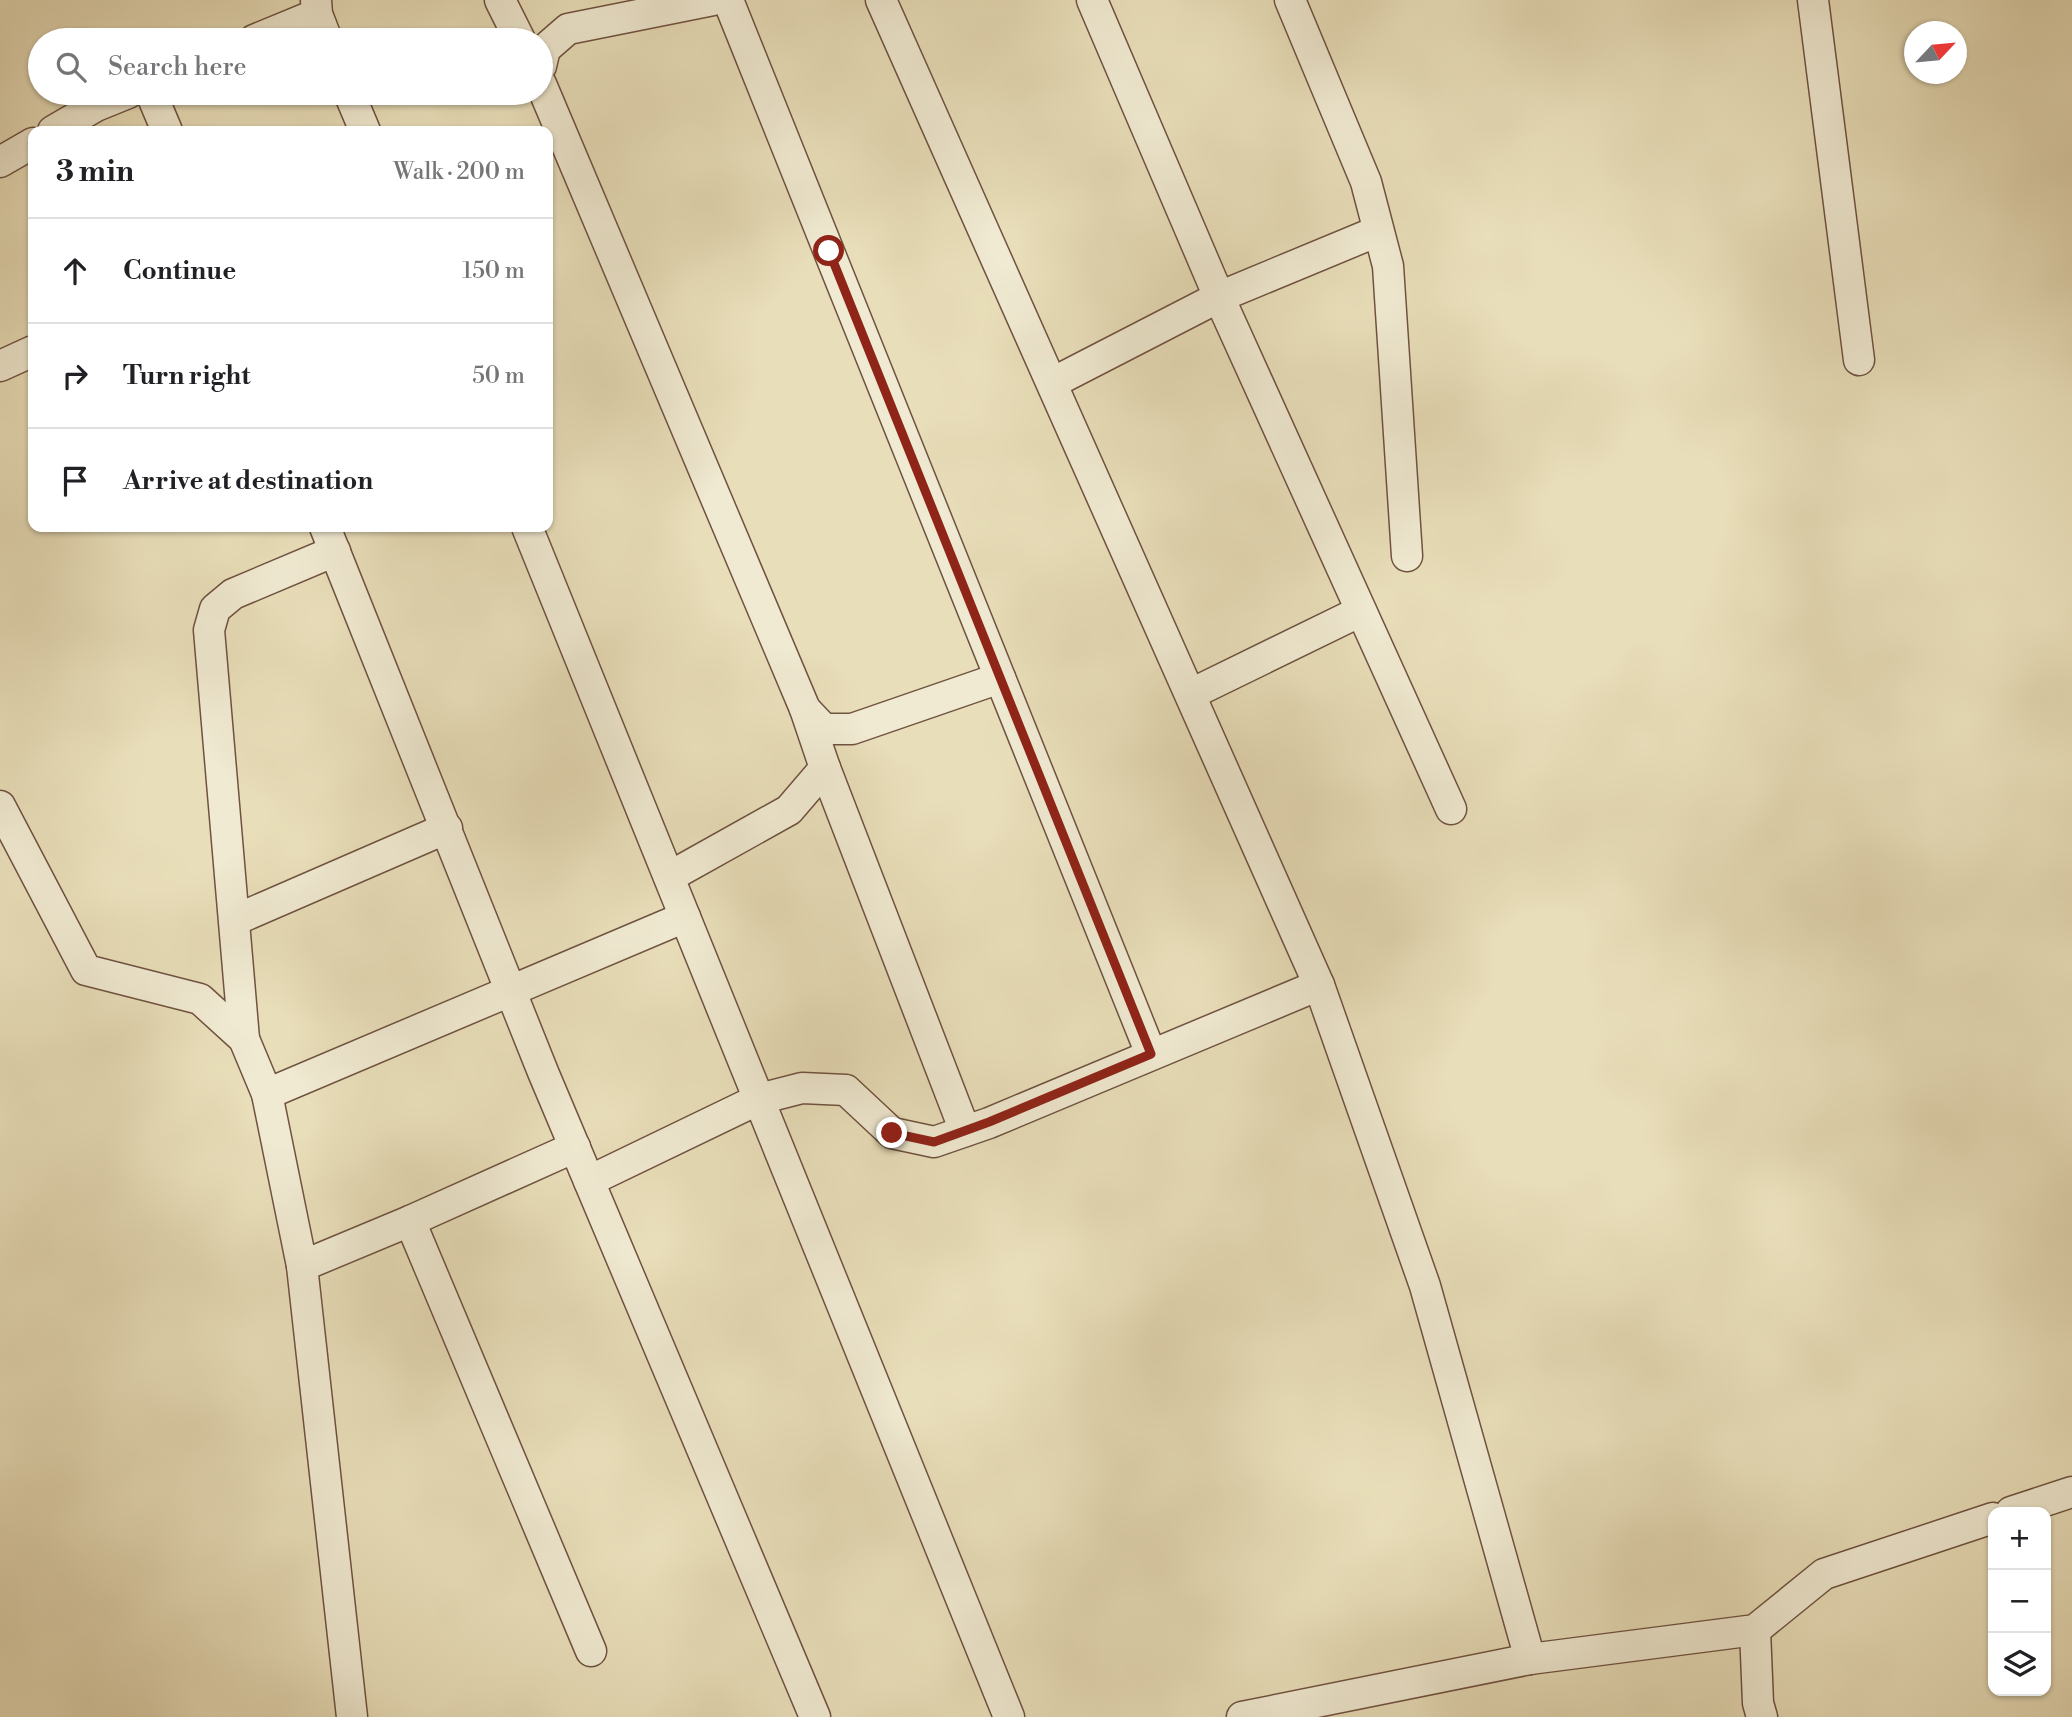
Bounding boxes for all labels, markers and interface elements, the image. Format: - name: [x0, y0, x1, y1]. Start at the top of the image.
- north arrow: [1904, 21, 1967, 84]
- search box: [28, 28, 553, 105]
- icon: search: [52, 48, 90, 86]
- text: Search here: [108, 51, 247, 83]
- text: 3 min: [56, 153, 134, 191]
- text: Walk · 200 m: [393, 158, 525, 186]
- route start: [813, 235, 844, 266]
- icon: ahead: [56, 252, 94, 290]
- text: Continue: [123, 255, 236, 287]
- text: 150 m: [462, 257, 525, 285]
- icon: right: [56, 357, 94, 395]
- text: Turn right: [123, 360, 251, 392]
- text: 50 m: [472, 362, 525, 390]
- icon: arrive: [56, 462, 94, 500]
- text: Arrive at destination: [123, 465, 373, 497]
- route end: [876, 1117, 907, 1148]
- map controls: [1988, 1507, 2051, 1696]
- button: +: [1988, 1507, 2051, 1570]
- button: −: [1988, 1570, 2051, 1633]
- button: layers: [1988, 1633, 2051, 1696]

